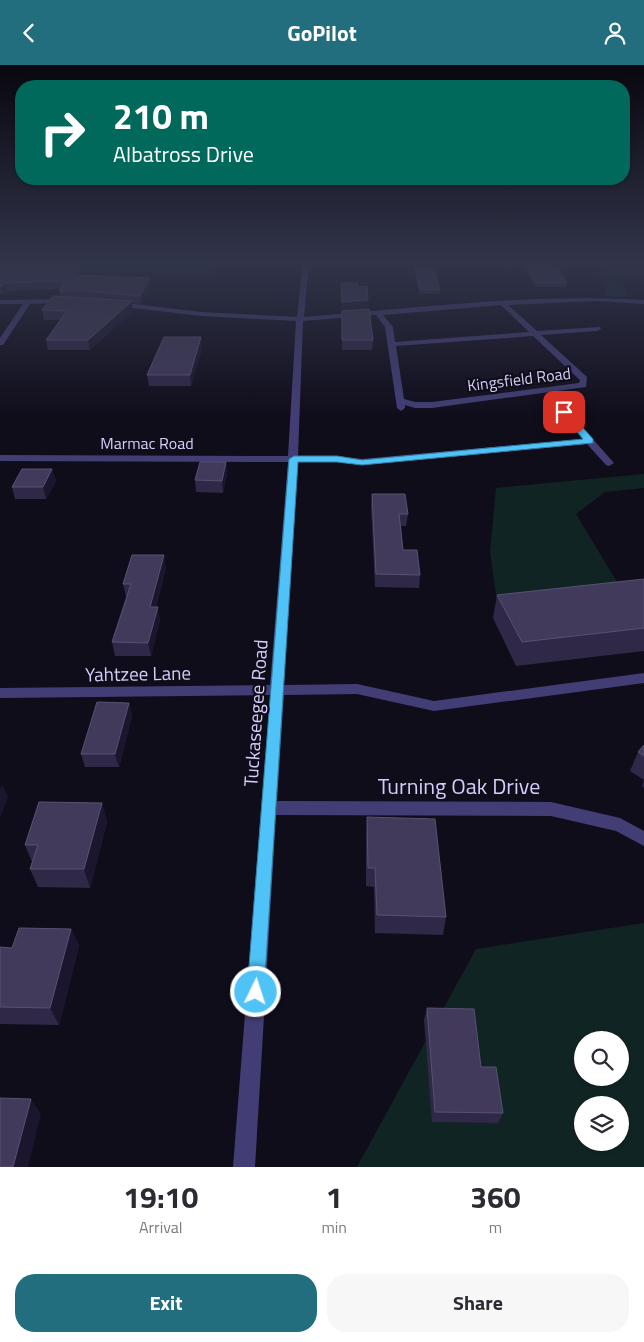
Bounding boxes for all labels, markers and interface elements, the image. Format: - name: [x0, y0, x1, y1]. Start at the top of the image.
- text: GoPilot: [287, 16, 357, 50]
- icon: back: [15, 19, 43, 47]
- icon: person: [601, 19, 629, 47]
- text: 210 m: [113, 89, 209, 143]
- icon: right: [30, 100, 95, 165]
- text: Albatross Drive: [113, 137, 254, 171]
- street label: Kingsfield Road: [466, 361, 572, 397]
- pin: [543, 391, 585, 433]
- icon: arrive: [550, 398, 578, 426]
- street label: Marmac Road: [100, 431, 194, 455]
- street label: Tuckaseegee Road: [235, 638, 275, 788]
- street label: Yahtzee Lane: [85, 658, 191, 688]
- street label: Turning Oak Drive: [378, 769, 540, 803]
- position arrow: [229, 965, 281, 1017]
- map controls: [574, 1031, 629, 1151]
- button: search: [574, 1031, 629, 1086]
- button: layers: [574, 1096, 629, 1151]
- text: 19:10: [123, 1174, 198, 1220]
- text: 1: [326, 1174, 343, 1220]
- text: 360: [470, 1174, 521, 1220]
- text: Arrival: [139, 1215, 182, 1239]
- text: min: [321, 1215, 347, 1239]
- text: m: [489, 1215, 502, 1239]
- button: Exit: [15, 1274, 317, 1332]
- button: Share: [327, 1274, 629, 1332]

